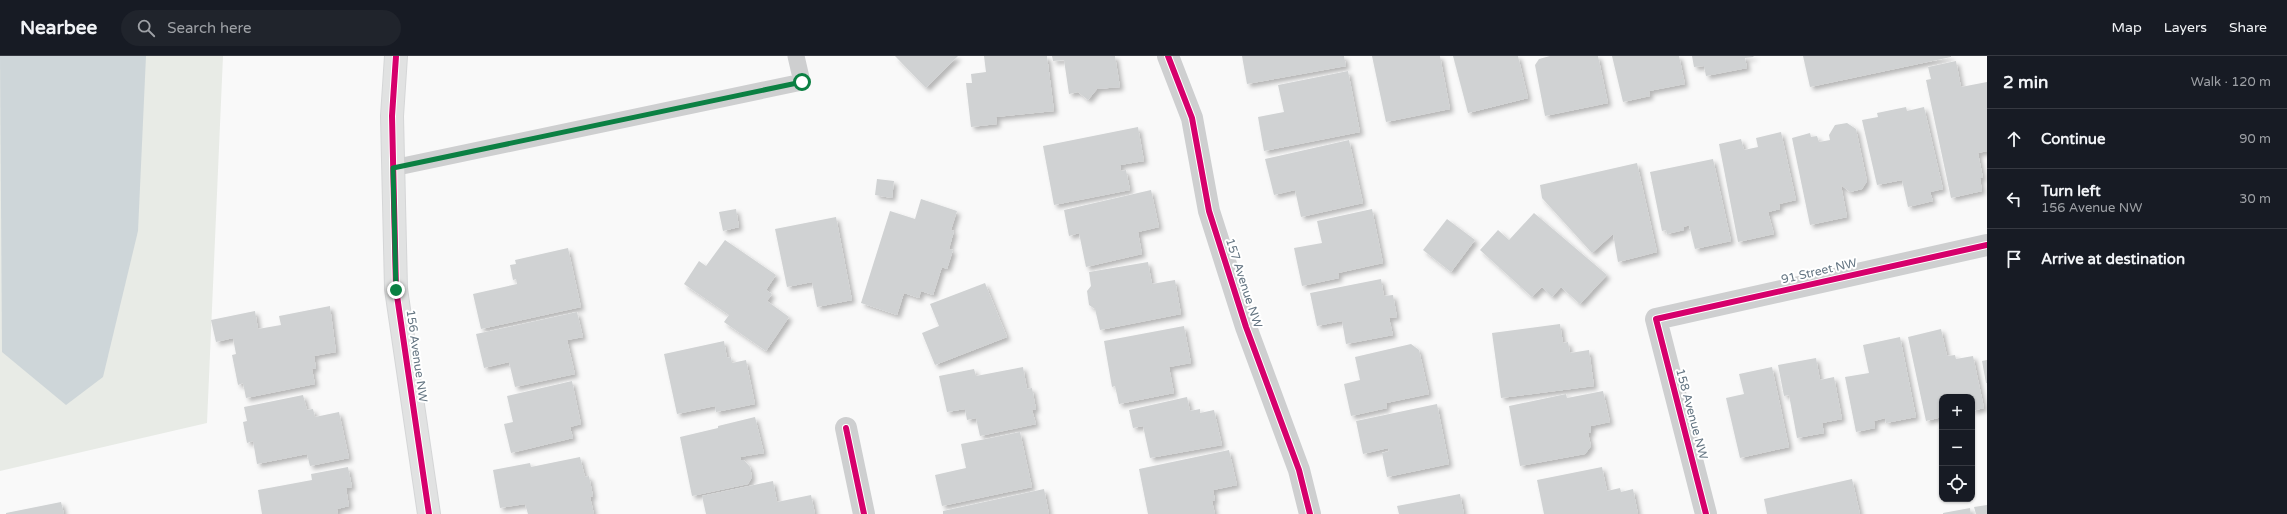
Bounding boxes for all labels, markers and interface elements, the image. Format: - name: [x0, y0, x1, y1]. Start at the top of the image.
- search box: [121, 10, 401, 46]
- text: Nearbee: [20, 17, 97, 39]
- icon: search: [135, 17, 157, 39]
- text: Search here: [167, 19, 252, 37]
- text: Map: [2112, 19, 2142, 36]
- text: Layers: [2164, 19, 2207, 36]
- text: Share: [2229, 19, 2267, 36]
- text: 2 min: [2003, 72, 2048, 93]
- route start: [793, 73, 811, 91]
- text: Walk · 120 m: [2191, 74, 2271, 90]
- icon: ahead: [2003, 128, 2025, 150]
- text: Continue: [2041, 130, 2105, 148]
- text: 90 m: [2239, 131, 2271, 147]
- text: Turn left: [2041, 182, 2101, 200]
- icon: left: [2003, 188, 2025, 210]
- text: 30 m: [2239, 191, 2271, 207]
- text: 156 Avenue NW: [2041, 200, 2142, 216]
- street label: 157 Avenue NW: [1223, 236, 1265, 330]
- icon: arrive: [2003, 248, 2025, 270]
- text: Arrive at destination: [2041, 250, 2185, 268]
- street label: 91 Street NW: [1780, 255, 1858, 287]
- route end: [387, 281, 405, 299]
- street label: 156 Avenue NW: [404, 309, 430, 403]
- street label: 158 Avenue NW: [1673, 367, 1711, 461]
- map controls: [1939, 394, 1975, 502]
- button: +: [1939, 394, 1975, 430]
- button: −: [1939, 430, 1975, 466]
- button: locate: [1939, 466, 1975, 502]

